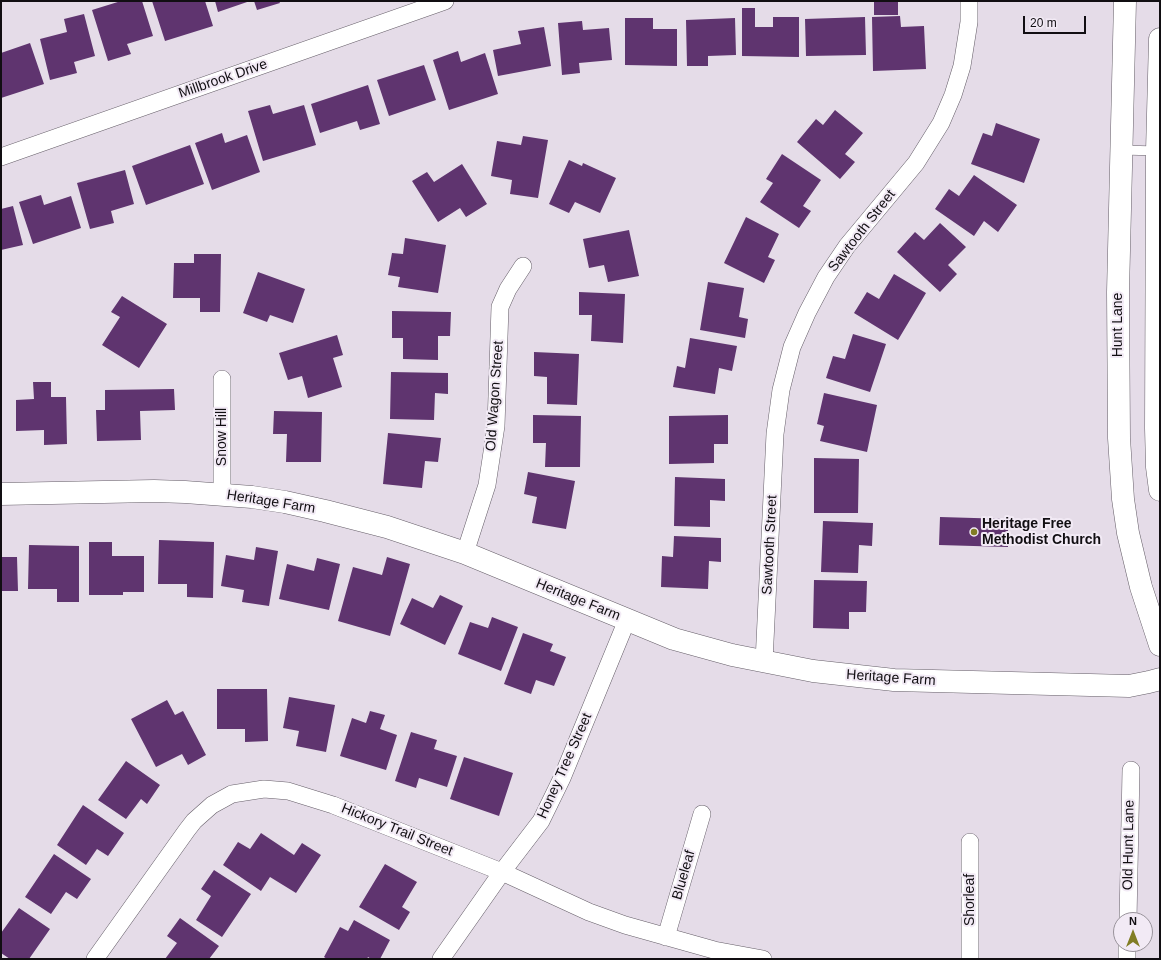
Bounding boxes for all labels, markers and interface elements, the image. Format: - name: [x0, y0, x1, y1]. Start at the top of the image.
- scale bar: [1025, 8, 1088, 34]
- text: 20 m: [1030, 16, 1057, 30]
- street label: Millbrook Drive: [177, 56, 269, 102]
- street label: Sawtooth Street: [825, 187, 899, 275]
- street label: Hunt Lane: [1110, 293, 1126, 357]
- street label: Old Wagon Street: [483, 340, 507, 452]
- street label: Snow Hill: [214, 408, 230, 466]
- street label: Heritage Farm: [226, 487, 316, 517]
- street label: Sawtooth Street: [759, 495, 781, 595]
- place label: Heritage Free Methodist Church: [982, 516, 1101, 548]
- marker: Heritage Free Methodist Church: [969, 527, 979, 537]
- street label: Heritage Farm: [533, 575, 623, 625]
- street label: Heritage Farm: [846, 666, 936, 690]
- street label: Honey Tree Street: [534, 711, 596, 821]
- street label: Hickory Trail Street: [339, 800, 455, 860]
- street label: Old Hunt Lane: [1120, 800, 1138, 890]
- street label: Blueleaf: [669, 848, 699, 902]
- street label: Shorleaf: [962, 874, 978, 926]
- north arrow: [1113, 912, 1153, 952]
- text: N: [1129, 915, 1137, 927]

